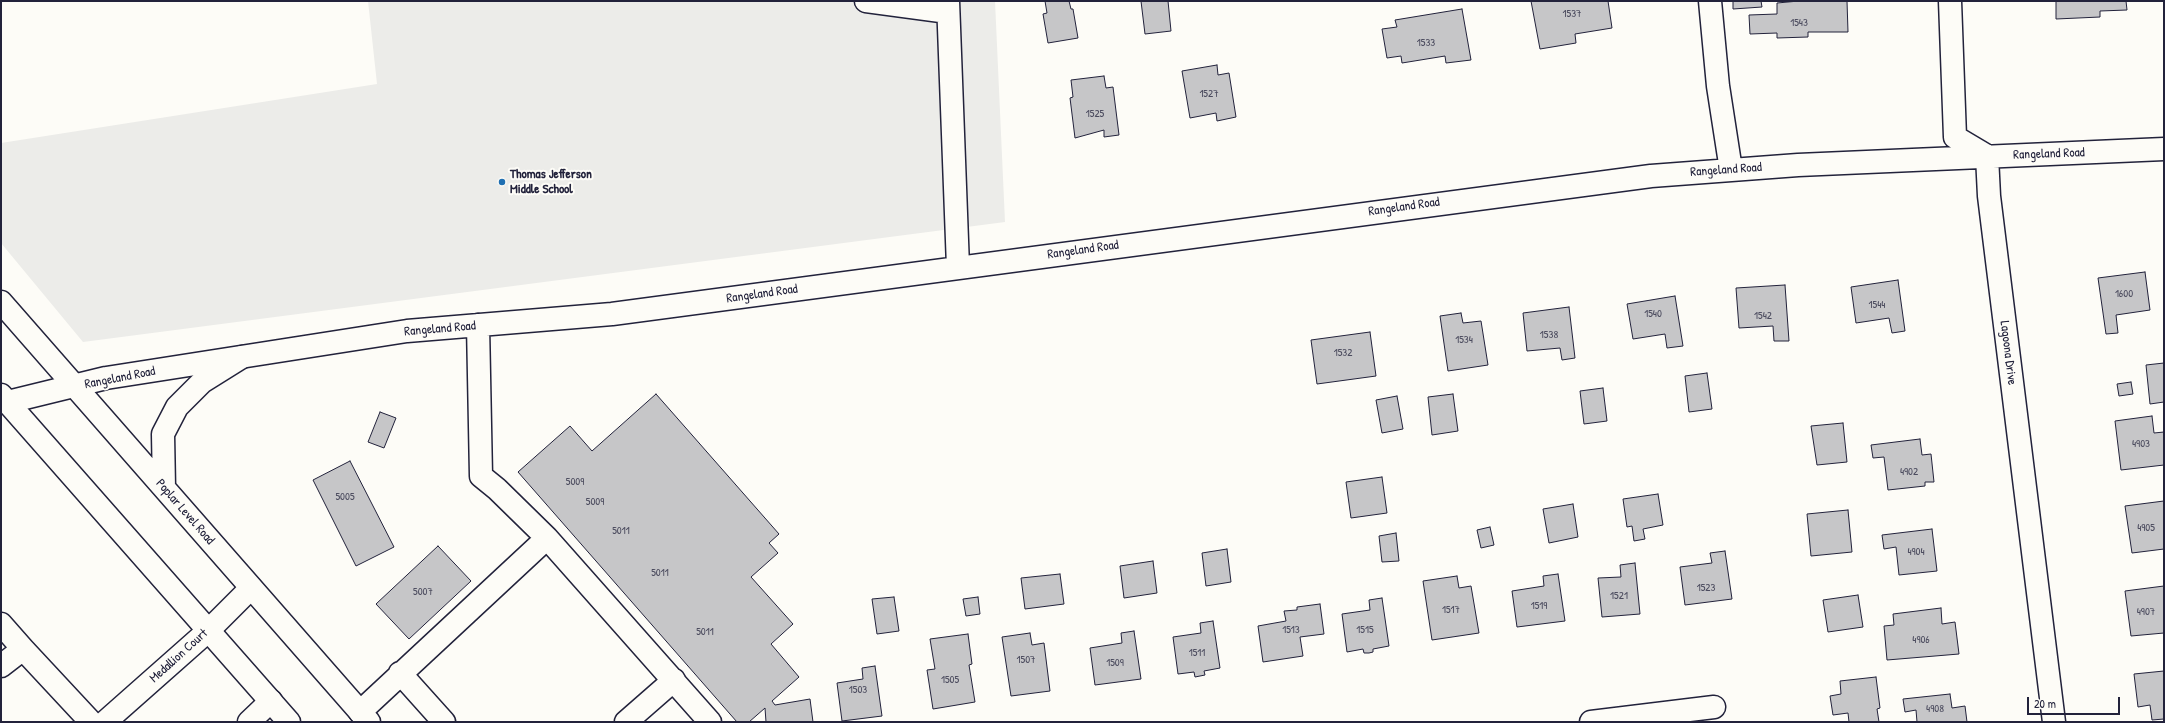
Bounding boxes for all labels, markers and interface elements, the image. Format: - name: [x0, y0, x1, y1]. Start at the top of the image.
- house number: 1537: [1562, 7, 1582, 21]
- house number: 1543: [1790, 16, 1808, 30]
- house number: 1533: [1417, 36, 1435, 50]
- house number: 1527: [1199, 87, 1219, 101]
- house number: 1525: [1086, 107, 1104, 121]
- street label: Rangeland Road: [2013, 145, 2085, 163]
- street label: Rangeland Road: [1690, 160, 1762, 180]
- place label: Thomas Jefferson Middle School: [510, 167, 592, 198]
- marker: Thomas Jefferson Middle School: [497, 177, 507, 187]
- street label: Rangeland Road: [1367, 194, 1441, 220]
- street label: Rangeland Road: [1046, 237, 1120, 263]
- street label: Rangeland Road: [725, 281, 799, 307]
- house number: 1600: [2115, 287, 2133, 301]
- house number: 1544: [1869, 298, 1885, 312]
- house number: 1540: [1644, 307, 1662, 321]
- house number: 1542: [1754, 309, 1772, 323]
- street label: Rangeland Road: [404, 318, 476, 340]
- street label: Lagoona Drive: [1996, 320, 2020, 386]
- house number: 1538: [1540, 328, 1558, 342]
- house number: 1534: [1455, 333, 1473, 347]
- house number: 1532: [1334, 346, 1352, 360]
- street label: Rangeland Road: [83, 364, 157, 392]
- house number: 4903: [2132, 437, 2150, 451]
- house number: 4902: [1900, 465, 1918, 479]
- house number: 5009: [566, 475, 584, 489]
- street label: Poplar Level Road: [152, 476, 218, 548]
- house number: 5005: [335, 490, 355, 504]
- house number: 5009: [586, 495, 604, 509]
- house number: 4905: [2137, 521, 2155, 535]
- house number: 5011: [612, 524, 630, 538]
- house number: 4904: [1907, 545, 1925, 559]
- house number: 5011: [651, 566, 669, 580]
- house number: 1523: [1697, 581, 1715, 595]
- house number: 5007: [413, 585, 433, 599]
- house number: 1521: [1610, 589, 1628, 603]
- house number: 1519: [1531, 599, 1547, 613]
- house number: 1517: [1442, 603, 1460, 617]
- house number: 4907: [2137, 605, 2155, 619]
- house number: 1513: [1282, 623, 1300, 637]
- house number: 1515: [1356, 623, 1374, 637]
- house number: 5011: [696, 625, 714, 639]
- street label: Medallion Court: [147, 626, 211, 686]
- house number: 4906: [1912, 633, 1930, 647]
- house number: 1511: [1189, 646, 1205, 660]
- house number: 1507: [1016, 653, 1036, 667]
- house number: 1509: [1106, 656, 1124, 670]
- house number: 1505: [941, 673, 959, 687]
- house number: 1503: [849, 683, 867, 697]
- scale bar: [2029, 689, 2122, 715]
- text: 20 m: [2034, 695, 2056, 712]
- house number: 4908: [1926, 702, 1944, 716]

